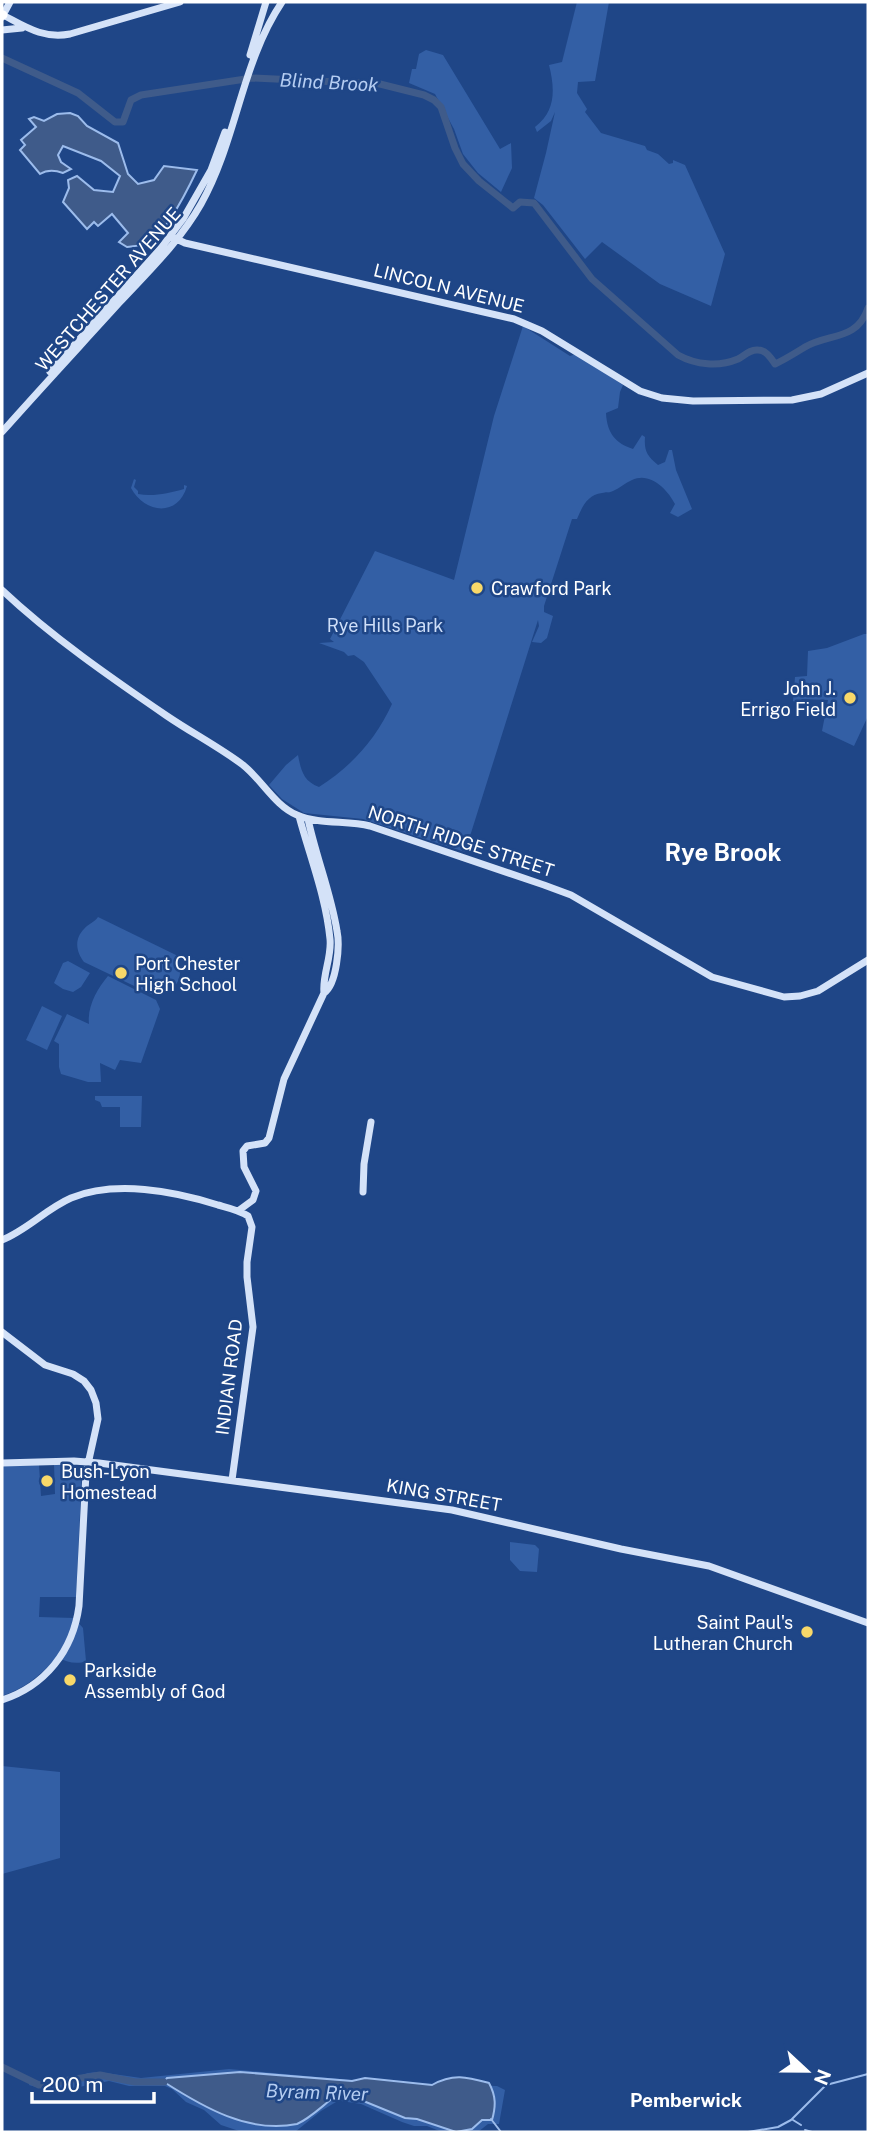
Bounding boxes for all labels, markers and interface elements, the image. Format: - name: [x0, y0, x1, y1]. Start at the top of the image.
- water label: Blind Brook: [279, 68, 380, 96]
- street label: WESTCHESTER AVENUE: [31, 203, 185, 375]
- street label: LINCOLN AVENUE: [372, 259, 526, 317]
- place label: Crawford Park: [491, 578, 612, 599]
- marker: Crawford Park: [469, 580, 485, 596]
- park label: Rye Hills Park: [327, 615, 443, 636]
- place label: John J. Errigo Field: [740, 678, 836, 720]
- marker: John J. Errigo Field: [842, 690, 858, 706]
- street label: NORTH RIDGE STREET: [365, 801, 557, 881]
- district label: Rye Brook: [665, 838, 782, 866]
- place label: Port Chester High School: [135, 953, 240, 995]
- marker: Port Chester High School: [113, 965, 129, 981]
- street label: INDIAN ROAD: [211, 1318, 247, 1436]
- place label: Bush-Lyon Homestead: [61, 1461, 157, 1503]
- marker: Bush-Lyon Homestead: [39, 1473, 55, 1489]
- street label: KING STREET: [385, 1475, 504, 1516]
- place label: Saint Paul's Lutheran Church: [653, 1612, 793, 1654]
- marker: Saint Paul's Lutheran Church: [799, 1624, 815, 1640]
- place label: Parkside Assembly of God: [84, 1660, 225, 1702]
- marker: Parkside Assembly of God: [62, 1672, 78, 1688]
- north arrow: [772, 2036, 842, 2106]
- scale bar: [32, 2060, 154, 2104]
- text: N: [810, 2066, 836, 2088]
- text: 200 m: [42, 2072, 103, 2097]
- water label: Byram River: [265, 2079, 369, 2105]
- district label: Pemberwick: [630, 2089, 742, 2111]

